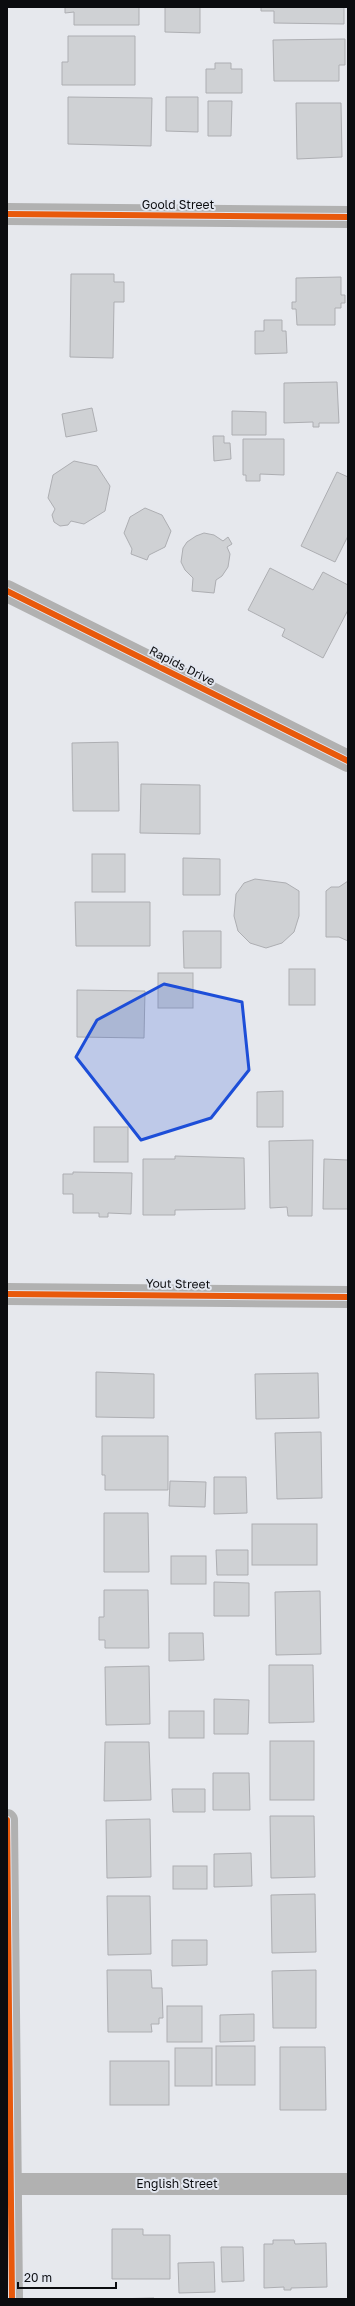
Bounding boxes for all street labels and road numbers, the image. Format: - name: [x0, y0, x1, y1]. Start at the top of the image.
- street label: Goold Street: [142, 197, 214, 212]
- street label: Rapids Drive: [147, 643, 218, 689]
- street label: Yout Street: [146, 1275, 211, 1292]
- street label: English Street: [136, 2176, 218, 2191]

